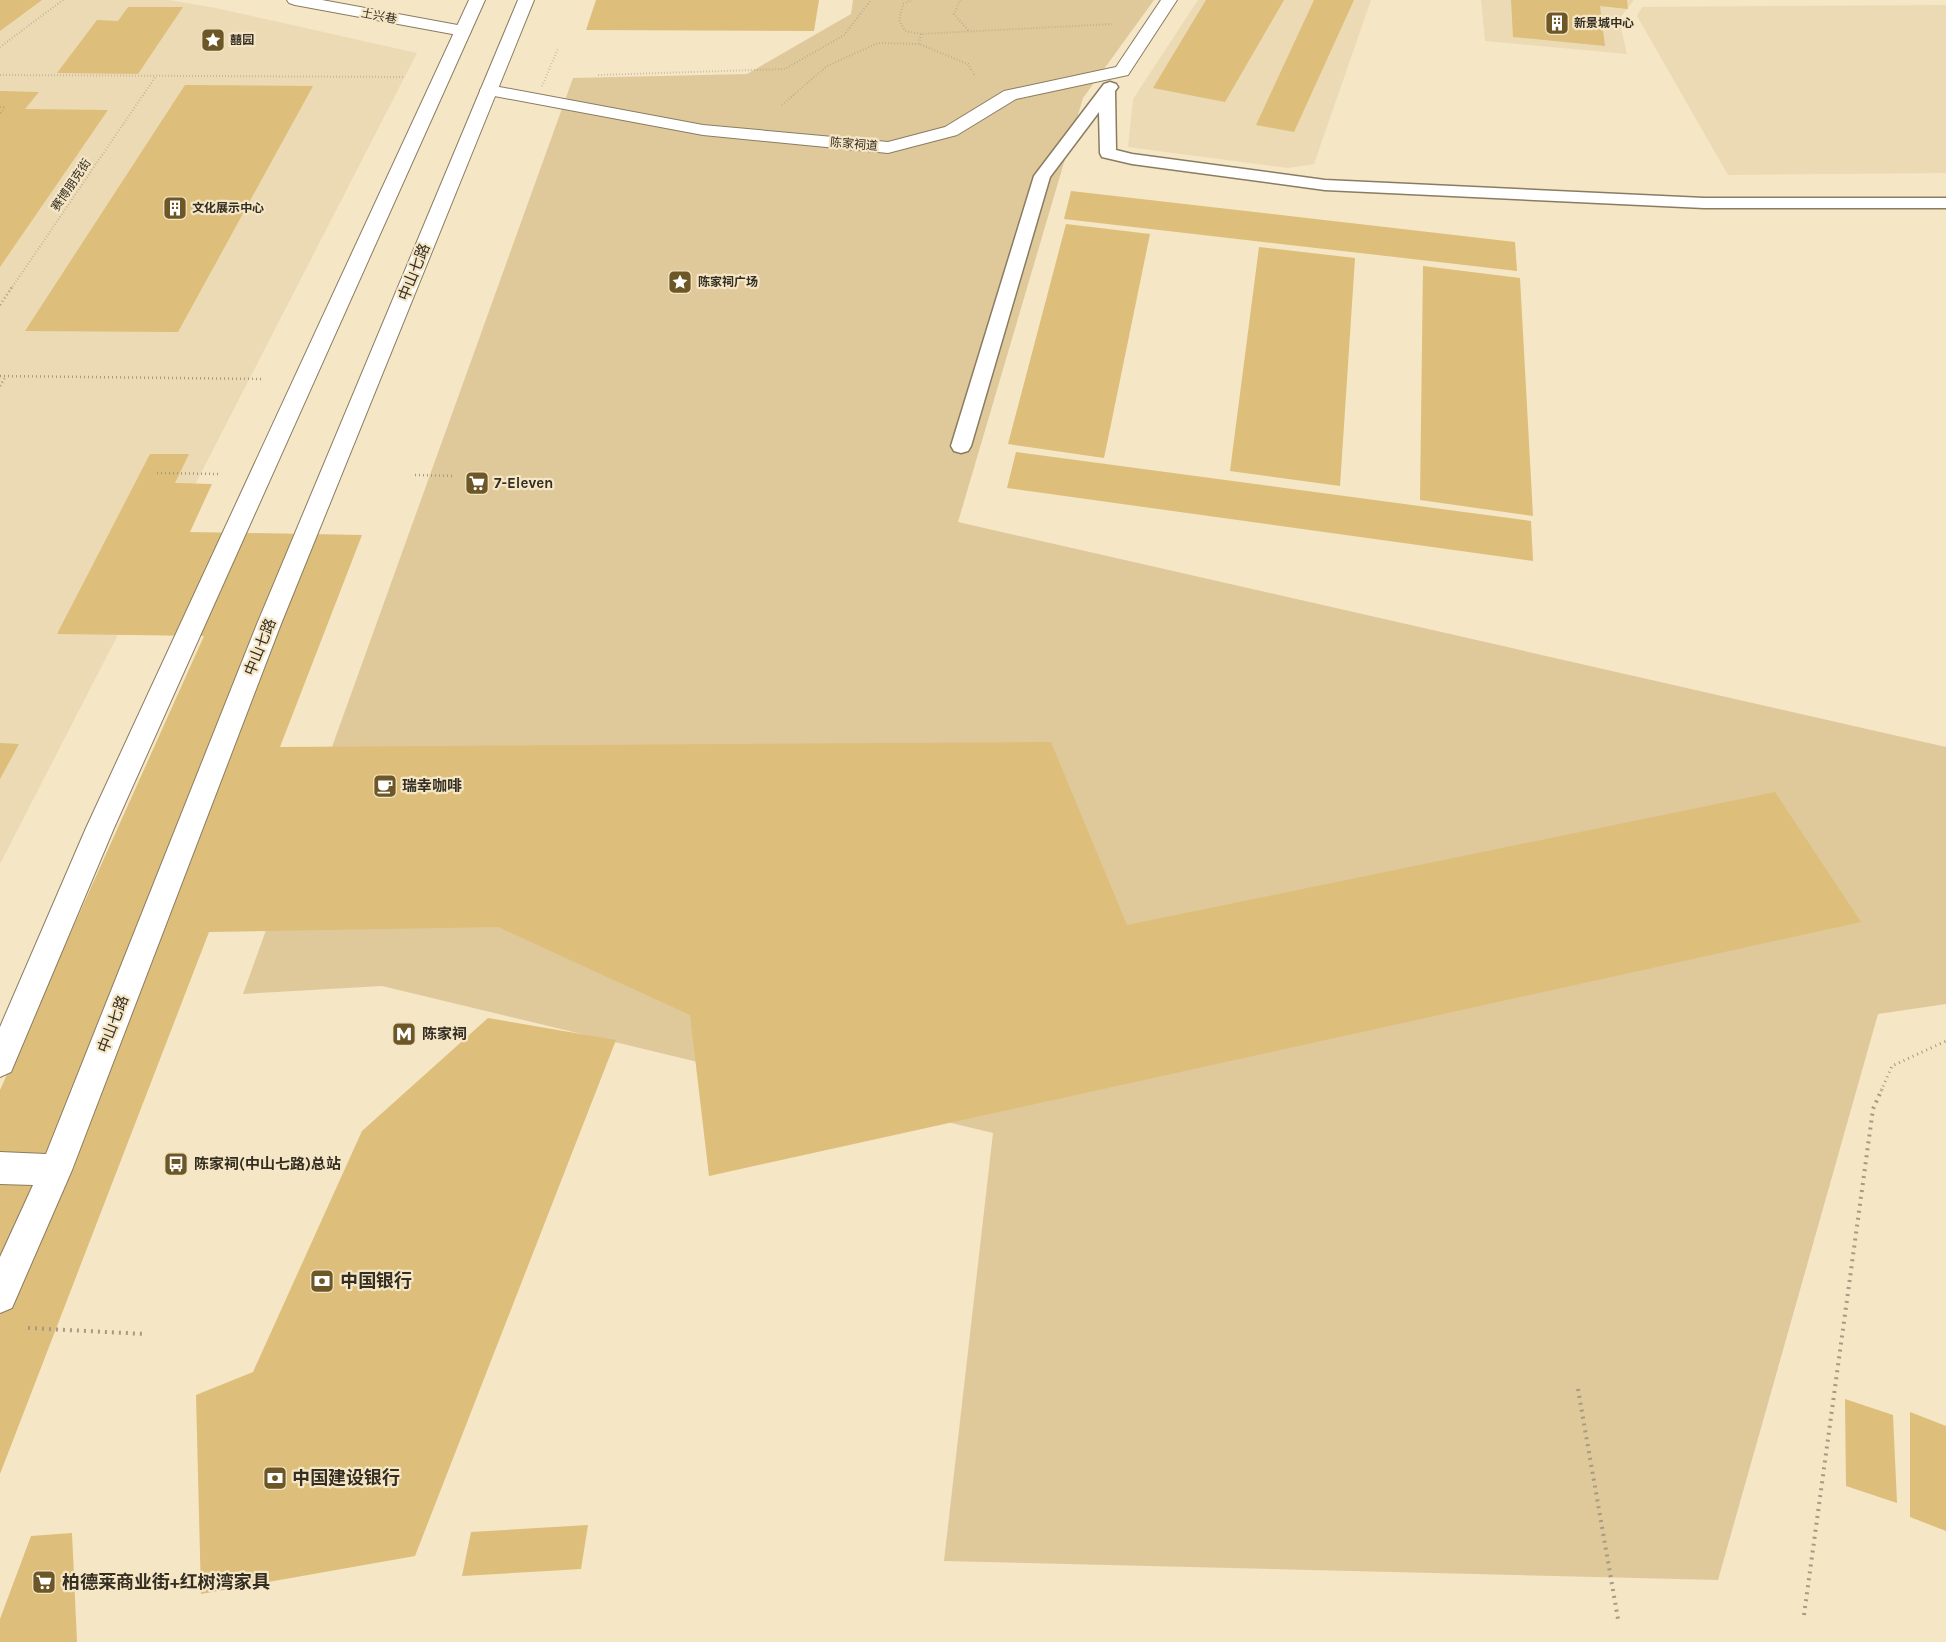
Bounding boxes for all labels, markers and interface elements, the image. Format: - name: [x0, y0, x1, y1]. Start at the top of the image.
- street label: 土兴巷: [360, 6, 398, 26]
- building icon: 新景城中心: [1544, 10, 1570, 36]
- place label: 新景城中心: [1574, 16, 1634, 30]
- place icon: 囍园: [200, 27, 226, 53]
- place label: 囍园: [230, 33, 254, 47]
- street label: 陈家祠道: [829, 135, 879, 153]
- street label: 赛博朋克街: [48, 156, 94, 214]
- building icon: 文化展示中心: [162, 195, 188, 221]
- place label: 文化展示中心: [192, 201, 264, 215]
- street label: 中山七路: [394, 241, 434, 303]
- place icon: 陈家祠广场: [667, 269, 693, 295]
- place label: 陈家祠广场: [698, 275, 758, 289]
- supermarket icon: 7-Eleven: [464, 470, 490, 496]
- place label: 7-Eleven: [494, 474, 553, 492]
- street label: 中山七路: [240, 616, 280, 678]
- cafe icon: 瑞幸咖啡: [372, 773, 398, 799]
- place label: 瑞幸咖啡: [402, 777, 462, 795]
- street label: 中山七路: [94, 993, 132, 1055]
- metro station icon: 陈家祠: [391, 1021, 417, 1047]
- place label: 陈家祠: [422, 1025, 467, 1043]
- bus stop icon: 陈家祠(中山七路)总站: [163, 1151, 189, 1177]
- place label: 陈家祠(中山七路)总站: [194, 1155, 341, 1173]
- bank icon: 中国银行: [309, 1268, 335, 1294]
- place label: 中国银行: [340, 1270, 412, 1292]
- bank icon: 中国建设银行: [262, 1465, 288, 1491]
- place label: 中国建设银行: [292, 1467, 400, 1489]
- supermarket icon: 柏德莱商业街+红树湾家具: [31, 1569, 57, 1595]
- place label: 柏德莱商业街+红树湾家具: [62, 1571, 270, 1593]

